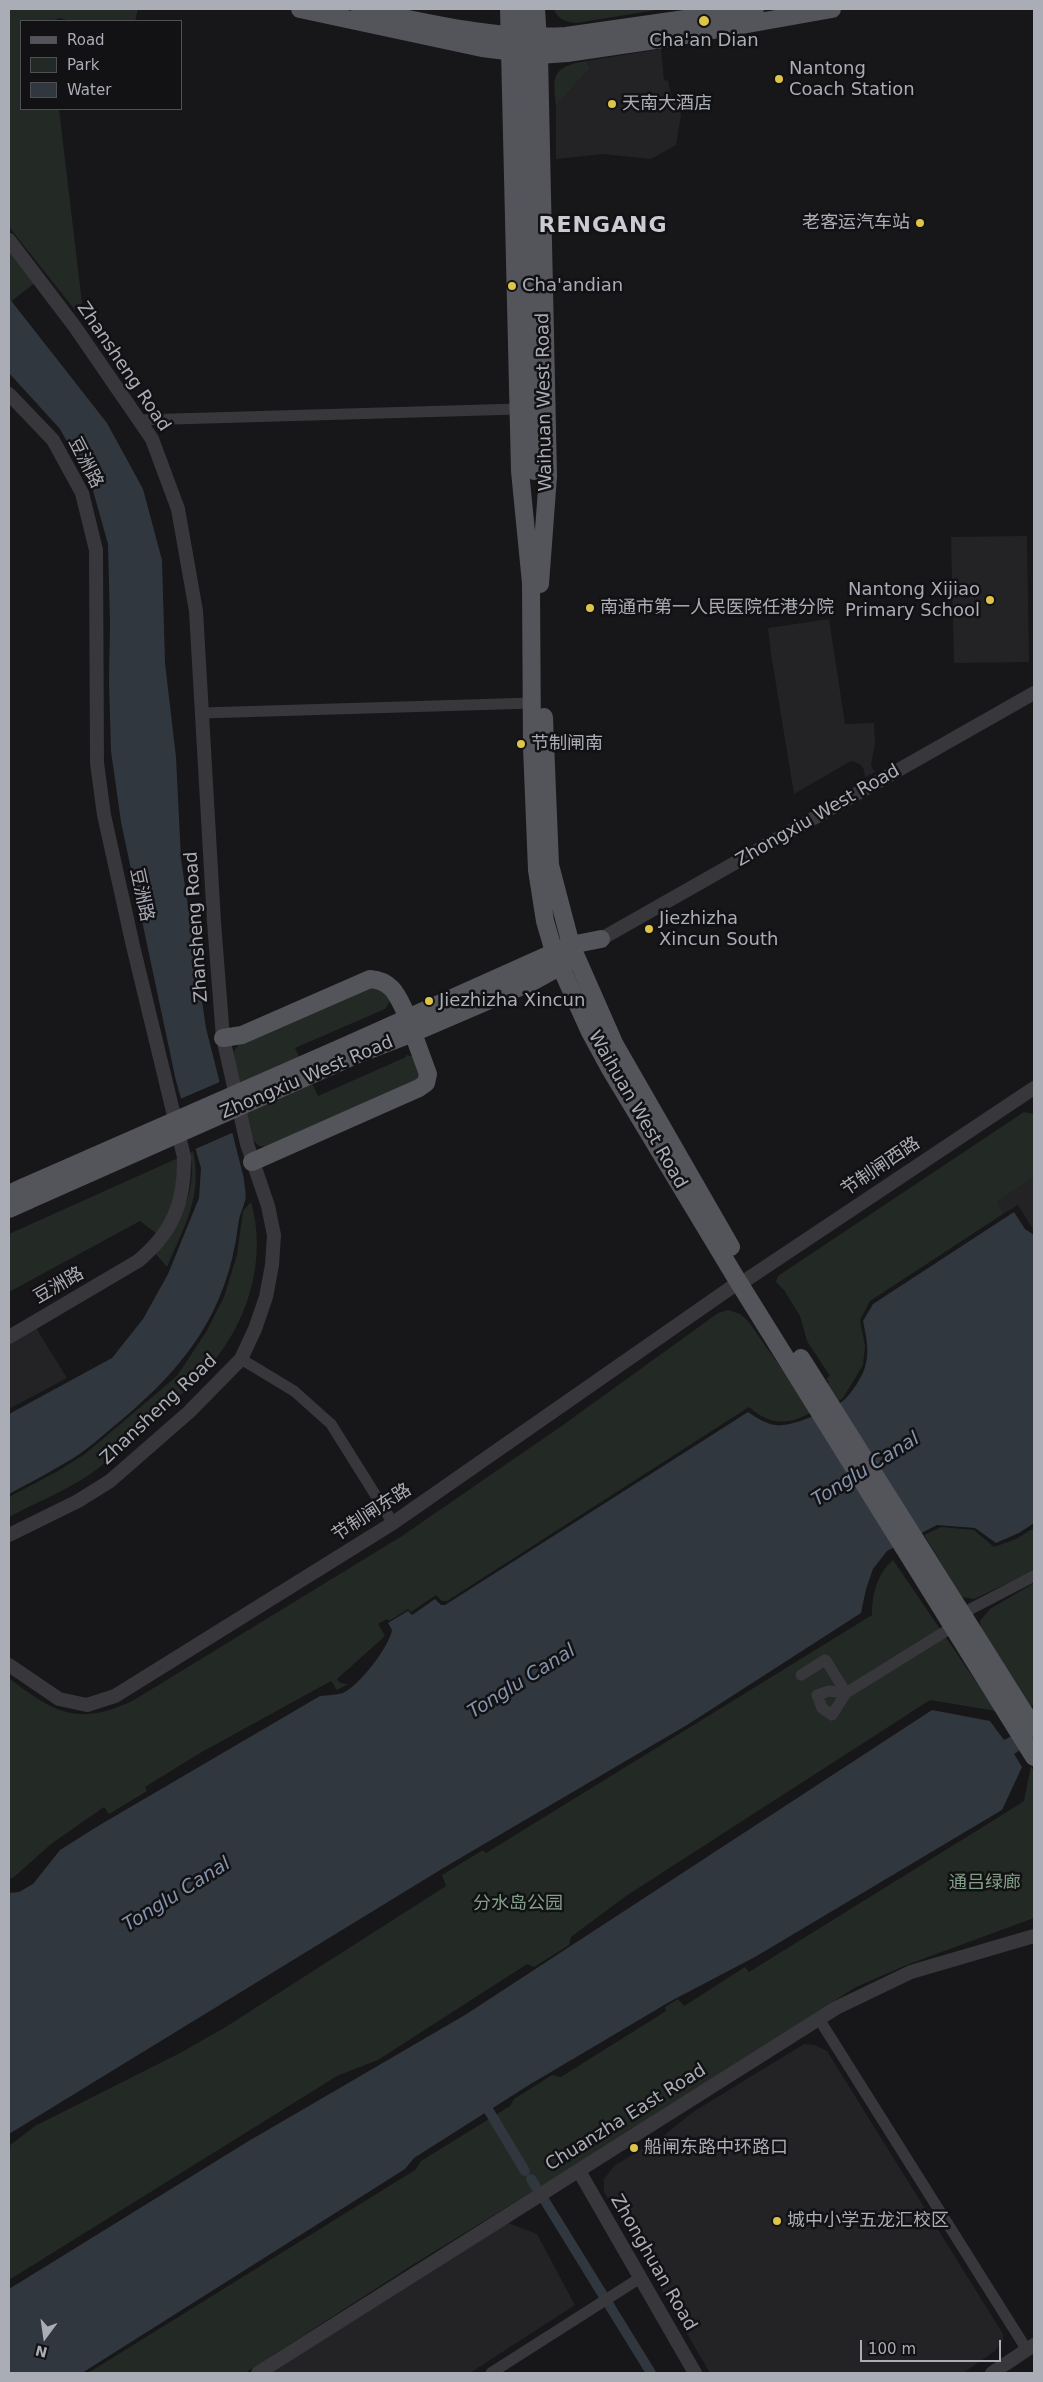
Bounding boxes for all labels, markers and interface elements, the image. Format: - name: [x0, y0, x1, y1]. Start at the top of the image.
- marker: Cha'an Dian: [697, 14, 711, 28]
- legend: [20, 20, 182, 110]
- place label: Cha'an Dian: [649, 30, 759, 52]
- text: Road: [67, 31, 105, 49]
- text: Park: [67, 56, 99, 74]
- place label: Nantong Coach Station: [789, 58, 915, 100]
- marker: Nantong Coach Station: [773, 73, 785, 85]
- text: Water: [67, 81, 111, 99]
- place label: 天南大酒店: [622, 93, 712, 115]
- marker: 天南大酒店: [606, 98, 618, 110]
- place label: 老客运汽车站: [802, 212, 910, 234]
- district label: RENGANG: [538, 213, 668, 239]
- marker: 老客运汽车站: [914, 217, 926, 229]
- place label: Cha'andian: [522, 275, 623, 297]
- marker: Cha'andian: [506, 280, 518, 292]
- street label: Zhansheng Road: [72, 298, 174, 436]
- street label: Waihuan West Road: [533, 312, 557, 492]
- street label: 豆洲路: [63, 434, 107, 492]
- place label: Nantong Xijiao Primary School: [845, 579, 980, 622]
- marker: Nantong Xijiao Primary School: [984, 594, 996, 606]
- place label: 南通市第一人民医院任港分院: [600, 597, 834, 619]
- marker: 南通市第一人民医院任港分院: [584, 602, 596, 614]
- place label: 节制闸南: [531, 733, 603, 755]
- marker: 节制闸南: [515, 738, 527, 750]
- street label: Zhongxiu West Road: [732, 760, 904, 872]
- street label: Zhansheng Road: [181, 851, 213, 1003]
- street label: 豆洲路: [125, 866, 157, 924]
- place label: Jiezhizha Xincun South: [659, 908, 778, 951]
- marker: Jiezhizha Xincun South: [643, 923, 655, 935]
- place label: Jiezhizha Xincun: [439, 990, 585, 1012]
- marker: Jiezhizha Xincun: [423, 995, 435, 1007]
- street label: Waihuan West Road: [583, 1027, 691, 1193]
- street label: Zhongxiu West Road: [217, 1032, 397, 1124]
- street label: 节制闸西路: [838, 1133, 924, 1201]
- street label: 豆洲路: [30, 1263, 88, 1309]
- street label: Zhansheng Road: [96, 1350, 222, 1470]
- water label: Tonglu Canal: [808, 1428, 924, 1512]
- street label: 节制闸东路: [328, 1479, 416, 1547]
- water label: Tonglu Canal: [464, 1640, 580, 1724]
- water label: Tonglu Canal: [119, 1853, 235, 1937]
- park label: 通吕绿廊: [949, 1872, 1021, 1894]
- park label: 分水岛公园: [473, 1893, 563, 1915]
- street label: Chuanzha East Road: [542, 2060, 710, 2176]
- place label: 船闸东路中环路口: [644, 2137, 788, 2159]
- marker: 船闸东路中环路口: [628, 2142, 640, 2154]
- street label: Zhonghuan Road: [605, 2191, 701, 2335]
- place label: 城中小学五龙汇校区: [787, 2210, 949, 2232]
- marker: 城中小学五龙汇校区: [771, 2215, 783, 2227]
- north arrow: [20, 2312, 70, 2362]
- scale bar: [863, 2330, 1004, 2362]
- text: 100 m: [868, 2340, 916, 2358]
- text: N: [34, 2342, 49, 2361]

